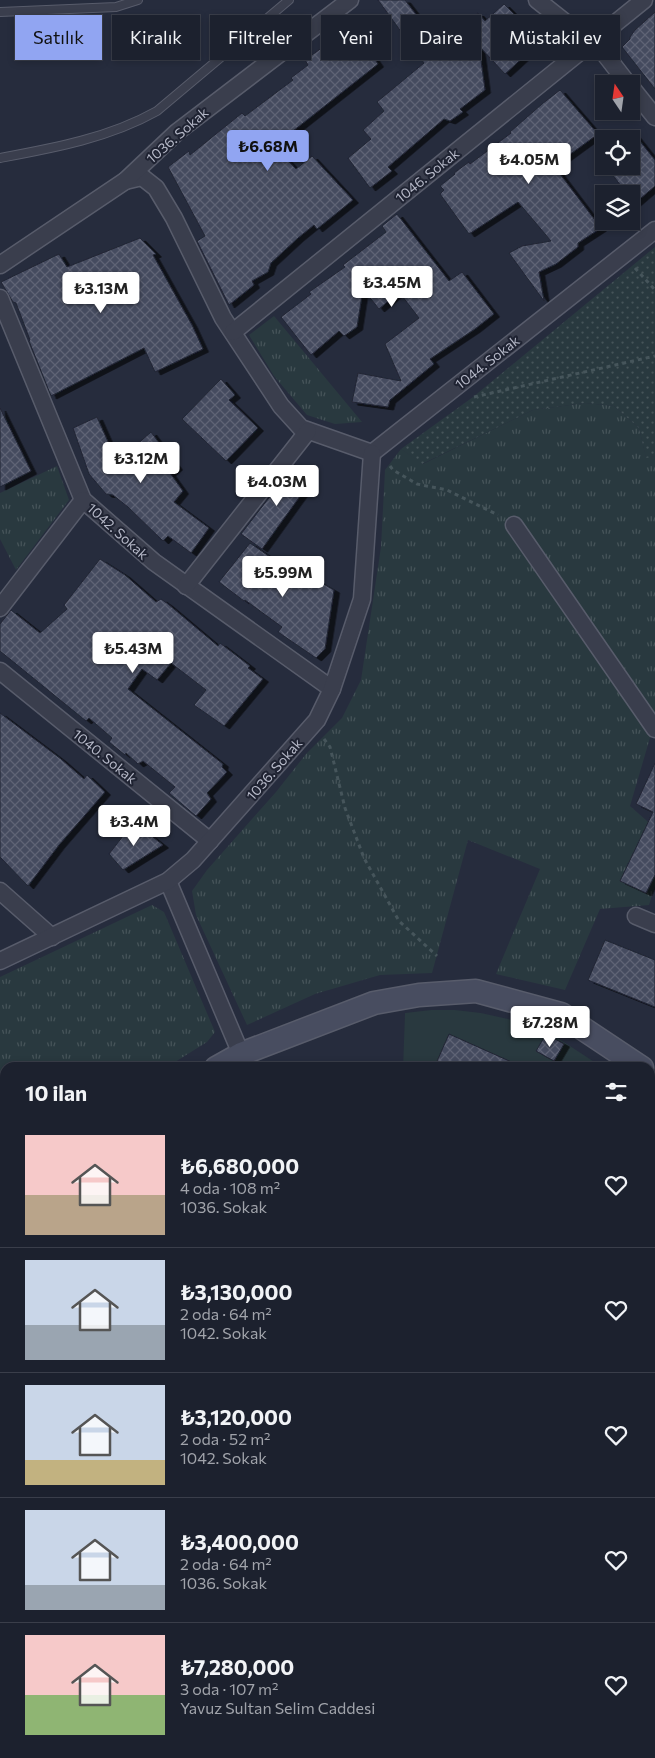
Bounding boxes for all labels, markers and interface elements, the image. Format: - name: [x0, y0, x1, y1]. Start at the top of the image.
- chip: Satılık: [15, 15, 102, 60]
- chip: Kiralık: [112, 15, 200, 60]
- chip: Filtreler: [210, 15, 311, 60]
- chip: Yeni: [321, 15, 391, 60]
- chip: Daire: [401, 15, 481, 60]
- chip: Müstakil ev: [491, 15, 620, 60]
- north arrow: [595, 75, 640, 120]
- map controls: [595, 75, 640, 230]
- street label: 1036. Sokak: [143, 103, 212, 166]
- pin: ₺6.68M: [227, 130, 309, 172]
- button: locate: [595, 130, 640, 175]
- text: ₺6.68M: [238, 136, 298, 155]
- pin: ₺4.05M: [488, 142, 570, 185]
- street label: 1046. Sokak: [392, 144, 463, 206]
- text: ₺4.05M: [499, 149, 559, 168]
- button: layers: [595, 185, 640, 230]
- pin: ₺3.45M: [351, 266, 433, 308]
- pin: ₺3.13M: [60, 272, 142, 314]
- text: ₺3.45M: [363, 272, 421, 291]
- text: ₺3.13M: [73, 278, 129, 297]
- street label: 1044. Sokak: [451, 331, 523, 392]
- pin: ₺3.12M: [100, 442, 182, 484]
- text: ₺3.12M: [114, 448, 169, 467]
- pin: ₺4.03M: [236, 464, 318, 507]
- text: ₺4.03M: [247, 471, 307, 490]
- street label: 1042. Sokak: [84, 499, 152, 563]
- pin: ₺5.99M: [242, 556, 324, 598]
- text: ₺5.99M: [253, 562, 313, 581]
- pin: ₺5.43M: [92, 632, 174, 674]
- text: ₺5.43M: [103, 638, 163, 657]
- street label: 1040. Sokak: [70, 725, 141, 787]
- street label: 1036. Sokak: [243, 734, 306, 803]
- pin: ₺3.4M: [99, 804, 169, 847]
- text: ₺3.4M: [109, 811, 159, 830]
- pin: ₺7.28M: [509, 1006, 591, 1048]
- text: ₺7.28M: [522, 1012, 578, 1031]
- icon: filters: [602, 1078, 630, 1106]
- text: 10 ilan: [25, 1080, 87, 1105]
- text: ₺6,680,000: [180, 1153, 299, 1178]
- icon: home: [65, 1155, 125, 1215]
- icon: heart: [602, 1171, 630, 1199]
- text: 4 oda · 108 m²: [180, 1178, 280, 1197]
- text: 1036. Sokak: [180, 1197, 267, 1216]
- text: ₺3,130,000: [180, 1279, 292, 1304]
- icon: home: [65, 1280, 125, 1340]
- icon: heart: [602, 1296, 630, 1324]
- text: 2 oda · 64 m²: [180, 1304, 272, 1323]
- text: 1042. Sokak: [180, 1323, 267, 1342]
- text: ₺3,120,000: [180, 1404, 292, 1429]
- icon: home: [65, 1405, 125, 1465]
- icon: heart: [602, 1421, 630, 1449]
- text: 2 oda · 52 m²: [180, 1429, 271, 1448]
- text: 1042. Sokak: [180, 1448, 267, 1467]
- text: ₺3,400,000: [180, 1529, 299, 1554]
- icon: home: [65, 1530, 125, 1590]
- icon: heart: [602, 1546, 630, 1574]
- text: 2 oda · 64 m²: [180, 1554, 272, 1573]
- text: 1036. Sokak: [180, 1573, 267, 1592]
- text: ₺7,280,000: [180, 1654, 294, 1679]
- icon: home: [65, 1655, 125, 1715]
- icon: heart: [602, 1671, 630, 1699]
- text: 3 oda · 107 m²: [180, 1679, 278, 1698]
- text: Yavuz Sultan Selim Caddesi: [180, 1698, 375, 1717]

